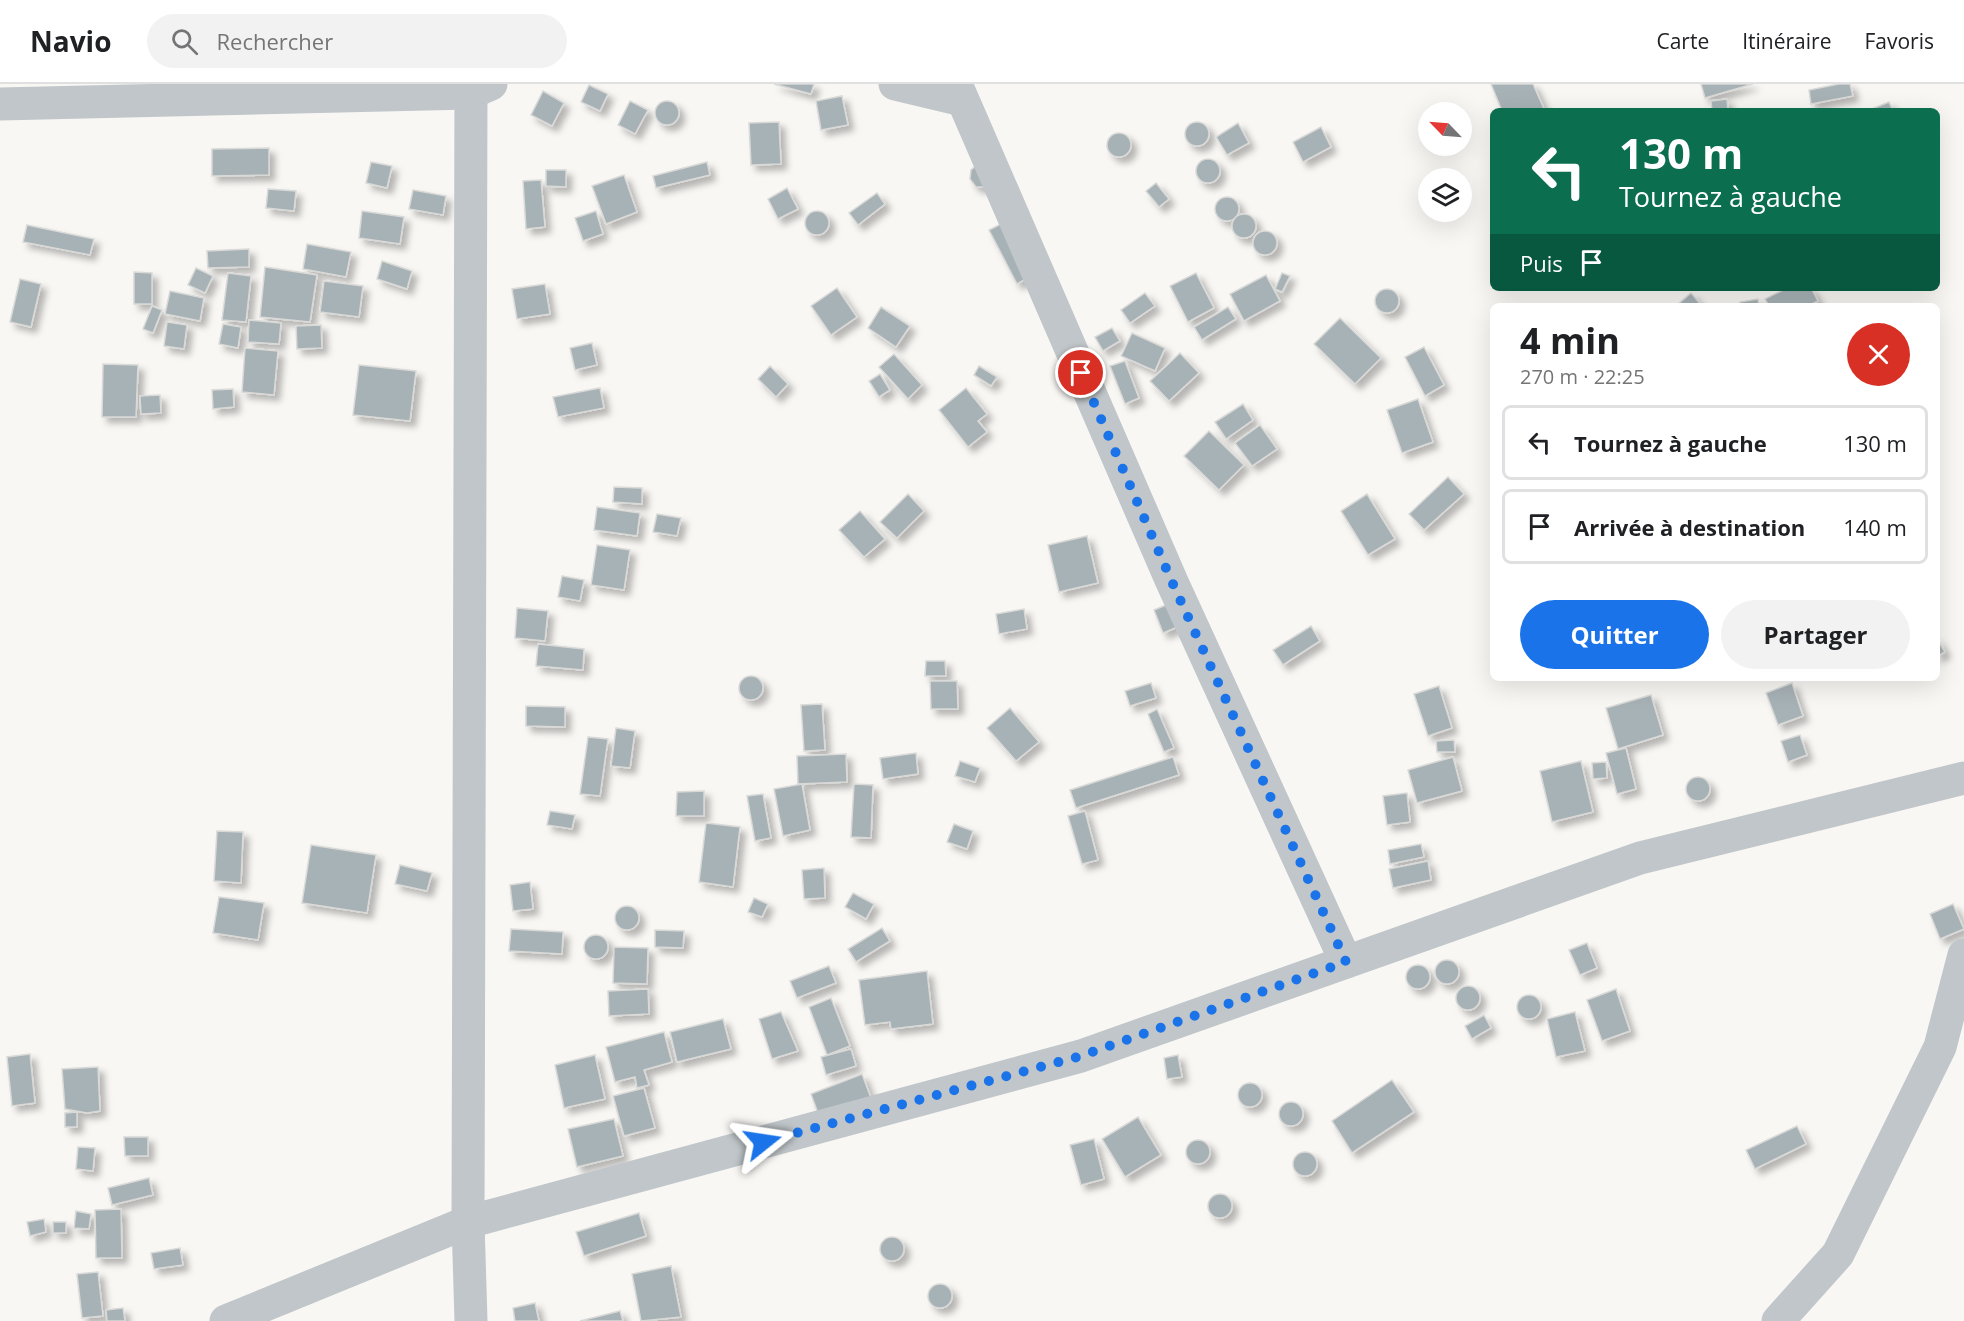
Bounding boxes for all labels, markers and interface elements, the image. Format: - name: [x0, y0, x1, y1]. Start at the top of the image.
- search box: [147, 14, 567, 68]
- text: Navio: [30, 22, 111, 60]
- icon: search: [168, 25, 201, 58]
- text: Rechercher: [216, 26, 333, 56]
- text: Carte: [1656, 27, 1709, 55]
- text: Itinéraire: [1742, 27, 1831, 55]
- text: Favoris: [1864, 27, 1934, 55]
- north arrow: [1418, 102, 1472, 156]
- map controls: [1418, 102, 1472, 222]
- text: 130 m: [1619, 124, 1743, 181]
- icon: left: [1520, 132, 1598, 210]
- button: layers: [1418, 168, 1472, 222]
- text: Tournez à gauche: [1619, 178, 1842, 215]
- icon: arrive: [1575, 246, 1608, 279]
- text: Puis: [1520, 248, 1563, 278]
- text: 4 min: [1520, 316, 1620, 365]
- button: close: [1847, 323, 1910, 386]
- pin: [1055, 347, 1106, 398]
- icon: arrive: [1064, 356, 1097, 389]
- text: 270 m · 22:25: [1520, 363, 1645, 390]
- icon: left: [1523, 426, 1556, 459]
- text: Tournez à gauche: [1574, 428, 1767, 458]
- text: 130 m: [1843, 428, 1907, 458]
- icon: arrive: [1523, 510, 1556, 543]
- text: Arrivée à destination: [1574, 512, 1805, 542]
- text: 140 m: [1843, 512, 1907, 542]
- button: Quitter: [1520, 600, 1709, 669]
- button: Partager: [1721, 600, 1910, 669]
- position arrow: [731, 1110, 795, 1174]

